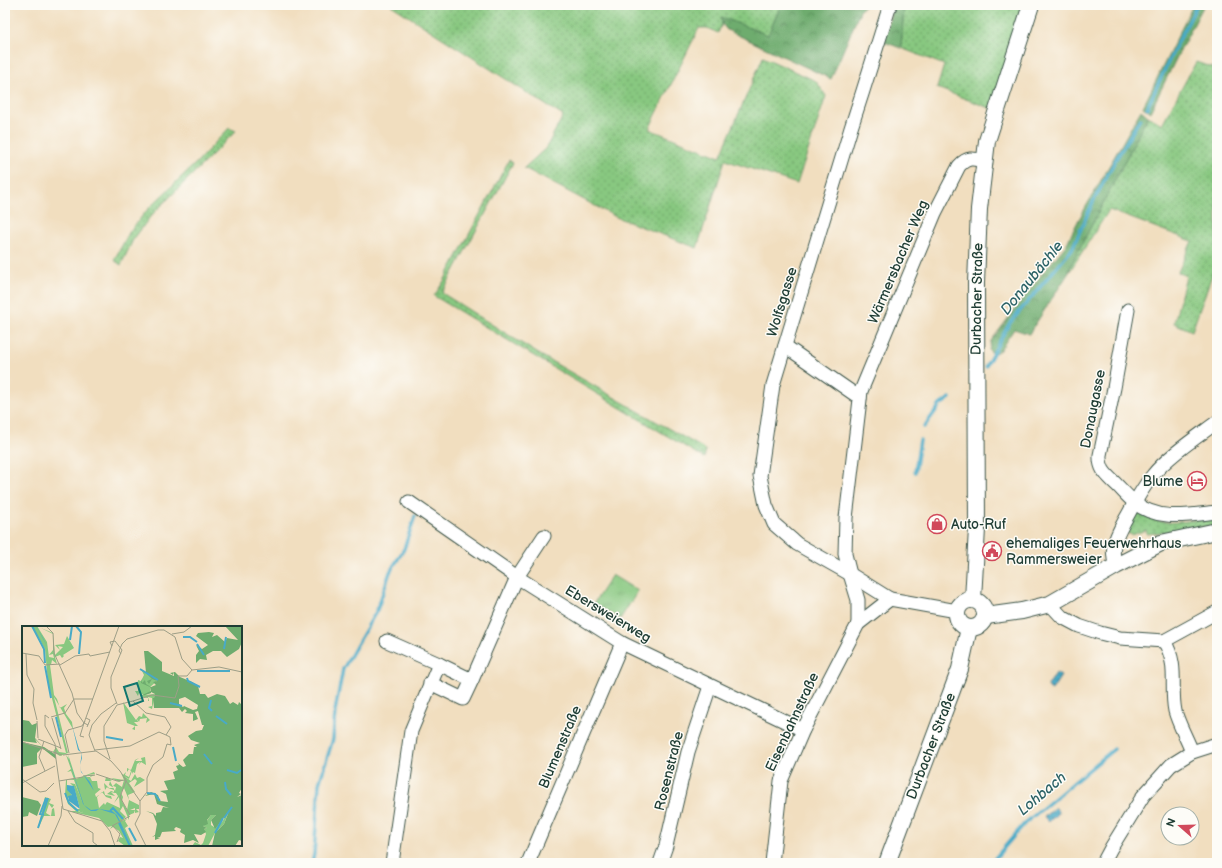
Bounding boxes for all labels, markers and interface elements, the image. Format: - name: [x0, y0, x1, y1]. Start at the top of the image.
- street label: Wärmersbacher Weg: [864, 198, 932, 326]
- water label: Donaubächle: [996, 237, 1068, 319]
- street label: Durbacher Straße: [968, 243, 986, 355]
- street label: Wolfsgasse: [763, 265, 801, 339]
- street label: Donaugasse: [1077, 368, 1109, 450]
- hotel icon: Blume: [1186, 470, 1208, 492]
- place label: Blume: [1143, 473, 1183, 490]
- shop icon: Auto-Ruf: [926, 513, 948, 535]
- place label: Auto-Ruf: [951, 516, 1007, 533]
- place label: ehemaliges Feuerwehrhaus Rammersweier: [1006, 535, 1182, 568]
- public building icon: ehemaliges Feuerwehrhaus Rammersweier: [981, 540, 1003, 562]
- street label: Ebersweierweg: [562, 582, 654, 646]
- inset map: [22, 626, 242, 846]
- street label: Eisenbahnstraße: [762, 670, 822, 774]
- street label: Durbacher Straße: [903, 690, 959, 802]
- street label: Blumenstraße: [535, 703, 585, 791]
- street label: Rosenstraße: [651, 730, 687, 812]
- water label: Lohbach: [1014, 768, 1070, 820]
- north arrow: [1160, 806, 1200, 846]
- text: N: [1164, 817, 1179, 829]

